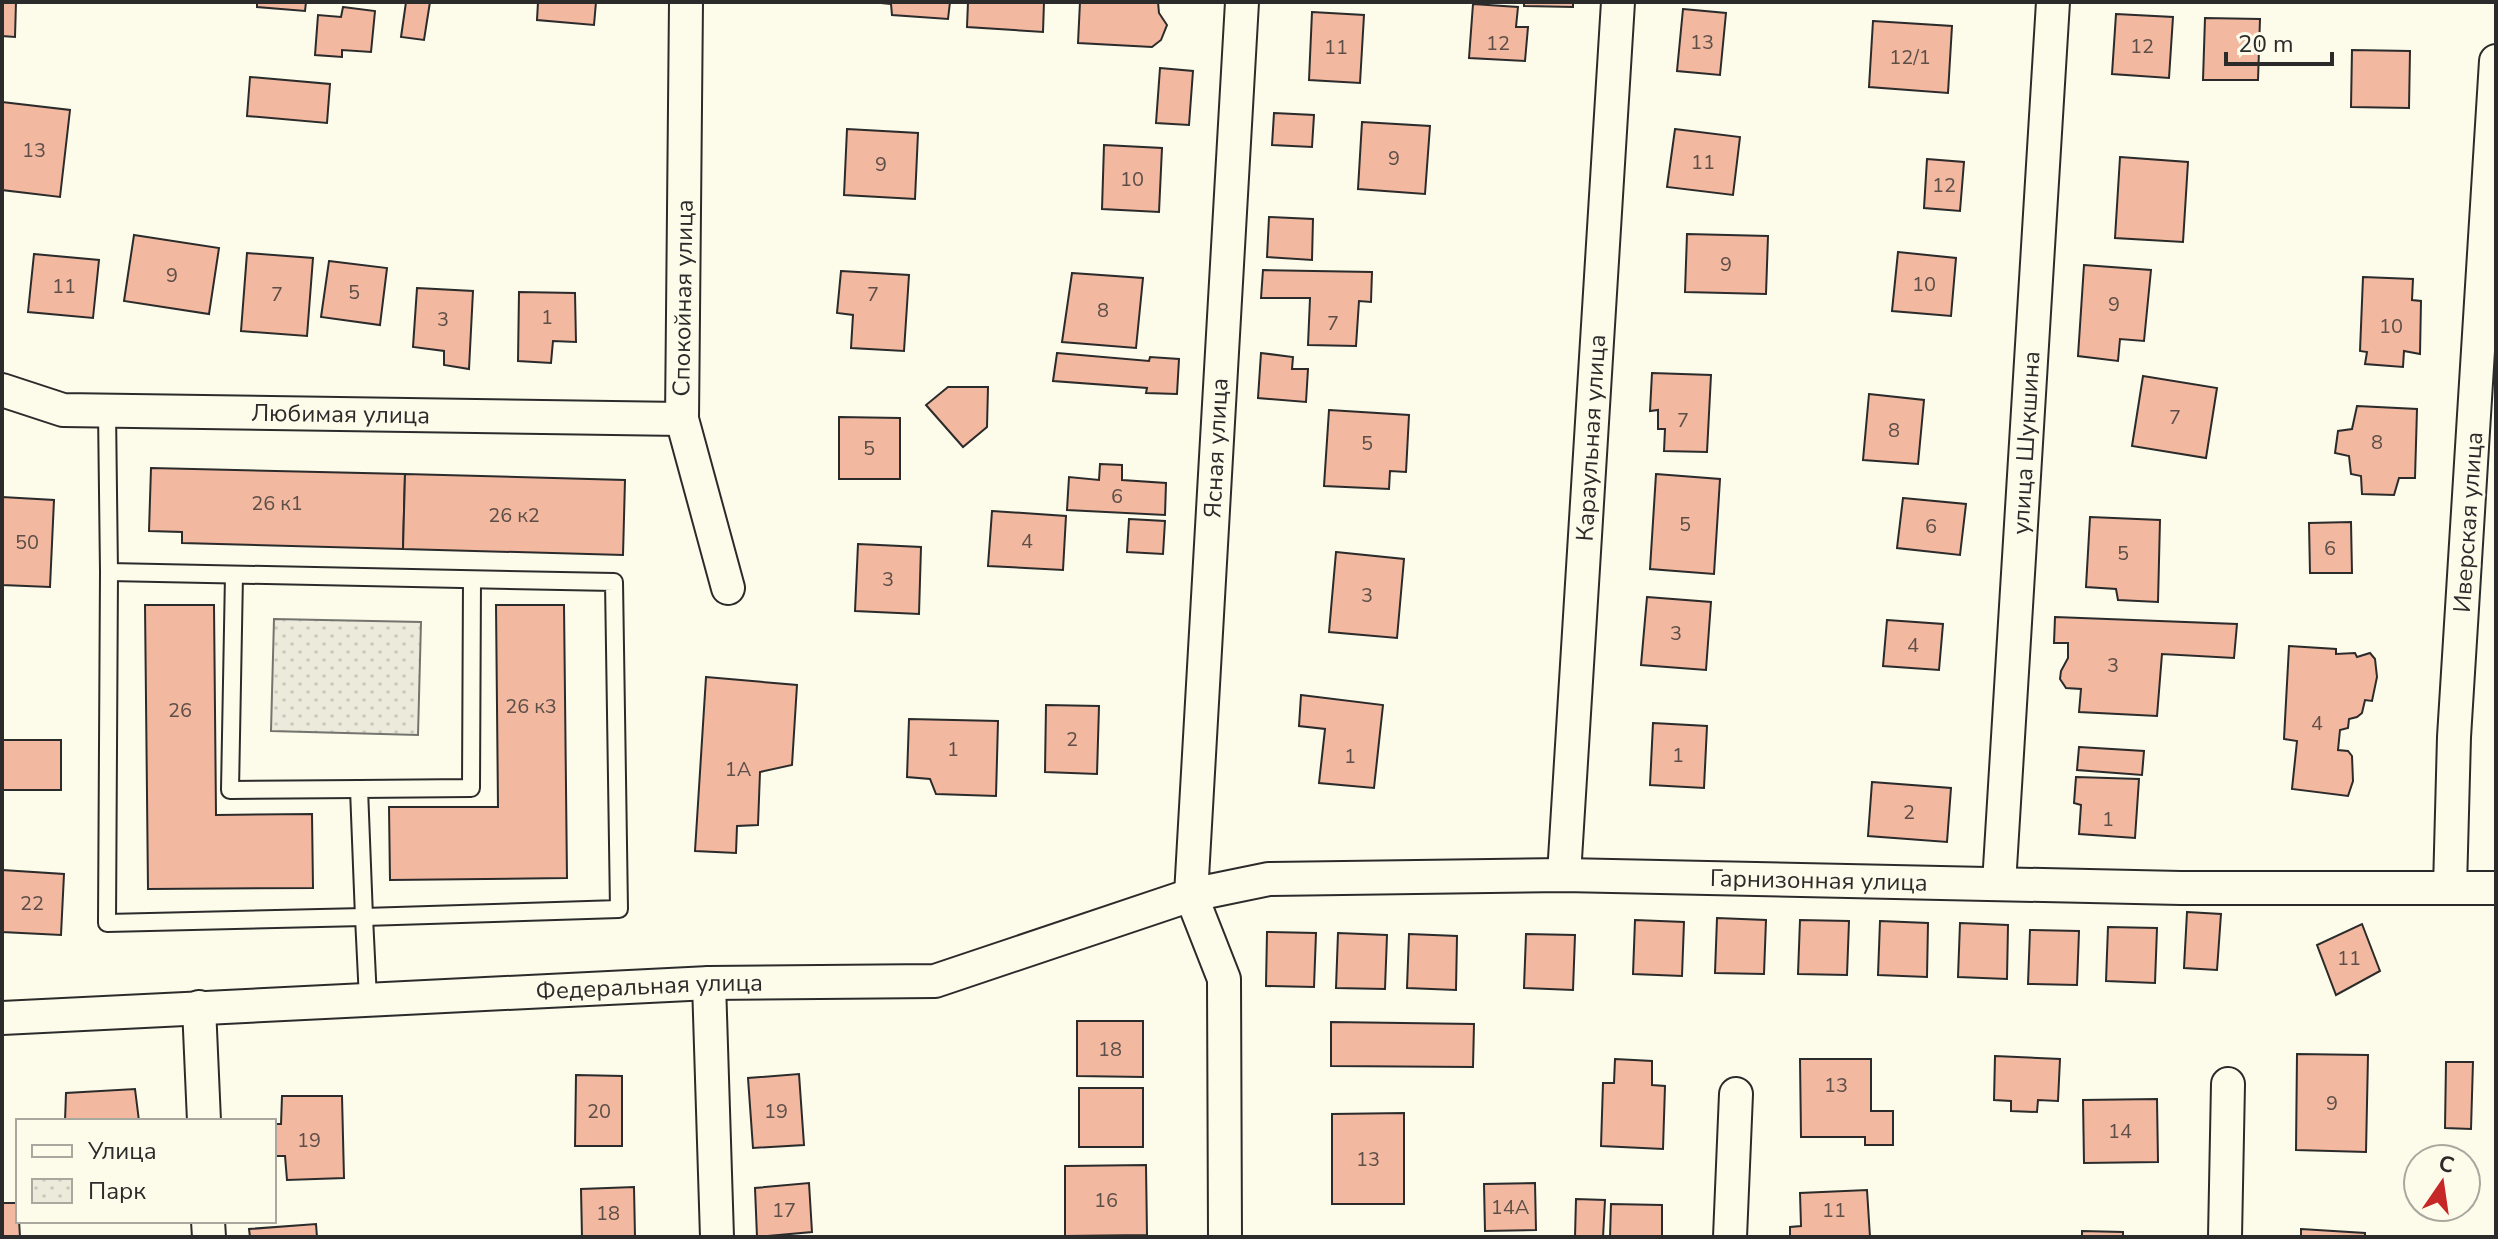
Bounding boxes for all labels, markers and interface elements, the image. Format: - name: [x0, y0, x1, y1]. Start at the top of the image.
- scale bar: [2226, 16, 2332, 66]
- text: 20 m: [2238, 28, 2294, 60]
- house number: 13: [1690, 29, 1714, 56]
- house number: 12: [1486, 30, 1510, 57]
- house number: 12: [2130, 33, 2154, 60]
- house number: 11: [1324, 34, 1348, 61]
- house number: 12/1: [1889, 44, 1931, 71]
- house number: 13: [22, 137, 46, 164]
- house number: 9: [1388, 145, 1400, 172]
- house number: 11: [1691, 149, 1715, 176]
- house number: 9: [875, 151, 887, 178]
- house number: 10: [1120, 166, 1144, 193]
- house number: 12: [1932, 172, 1956, 199]
- street label: Спокойная улица: [665, 199, 701, 397]
- house number: 9: [1720, 251, 1732, 278]
- house number: 9: [166, 262, 178, 289]
- house number: 10: [1912, 271, 1936, 298]
- house number: 11: [52, 273, 76, 300]
- house number: 5: [348, 279, 360, 306]
- house number: 7: [271, 281, 283, 308]
- house number: 7: [867, 281, 879, 308]
- house number: 9: [2108, 291, 2120, 318]
- house number: 8: [1097, 297, 1109, 324]
- house number: 1: [541, 304, 553, 331]
- house number: 3: [437, 306, 449, 333]
- house number: 7: [1327, 310, 1339, 337]
- house number: 10: [2379, 313, 2403, 340]
- street label: Караульная улица: [1569, 333, 1613, 542]
- street label: улица Шукшина: [2004, 350, 2048, 536]
- street label: Ясная улица: [1196, 377, 1236, 519]
- street label: Любимая улица: [251, 397, 430, 431]
- house number: 7: [2169, 404, 2181, 431]
- house number: 7: [1677, 407, 1689, 434]
- house number: 8: [1888, 417, 1900, 444]
- house number: 8: [2371, 429, 2383, 456]
- house number: 5: [1361, 430, 1373, 457]
- street label: Иверская улица: [2446, 431, 2490, 613]
- house number: 5: [863, 435, 875, 462]
- house number: 6: [1111, 483, 1123, 510]
- house number: 26 к1: [251, 490, 303, 517]
- house number: 26 к2: [488, 502, 540, 529]
- house number: 5: [1679, 511, 1691, 538]
- house number: 6: [1925, 513, 1937, 540]
- house number: 4: [1021, 528, 1033, 555]
- house number: 50: [15, 529, 39, 556]
- house number: 6: [2324, 535, 2336, 562]
- house number: 5: [2117, 540, 2129, 567]
- house number: 3: [882, 566, 894, 593]
- house number: 3: [1361, 582, 1373, 609]
- house number: 3: [1670, 620, 1682, 647]
- house number: 4: [1907, 632, 1919, 659]
- house number: 3: [2107, 652, 2119, 679]
- house number: 26 к3: [505, 693, 557, 720]
- house number: 26: [168, 697, 192, 724]
- house number: 4: [2311, 710, 2323, 737]
- house number: 2: [1066, 726, 1078, 753]
- house number: 1: [947, 736, 959, 763]
- house number: 1: [1672, 742, 1684, 769]
- house number: 1: [1344, 743, 1356, 770]
- house number: 1А: [725, 756, 752, 783]
- house number: 2: [1903, 799, 1915, 826]
- house number: 1: [2102, 806, 2114, 833]
- street label: Гарнизонная улица: [1710, 862, 1928, 899]
- house number: 22: [20, 890, 44, 917]
- house number: 11: [2337, 945, 2361, 972]
- street label: Федеральная улица: [535, 967, 763, 1008]
- house number: 18: [1098, 1036, 1122, 1063]
- house number: 13: [1824, 1072, 1848, 1099]
- house number: 9: [2326, 1090, 2338, 1117]
- house number: 20: [587, 1098, 611, 1125]
- house number: 19: [764, 1098, 788, 1125]
- house number: 14: [2108, 1118, 2132, 1145]
- legend: [16, 1119, 276, 1223]
- house number: 19: [297, 1127, 321, 1154]
- text: Улица: [87, 1135, 157, 1167]
- north arrow: [2402, 1143, 2482, 1223]
- house number: 13: [1356, 1146, 1380, 1173]
- text: С: [2436, 1148, 2457, 1181]
- text: Парк: [88, 1175, 146, 1207]
- house number: 16: [1094, 1187, 1118, 1214]
- house number: 14А: [1491, 1194, 1530, 1221]
- house number: 17: [772, 1197, 796, 1224]
- house number: 11: [1822, 1197, 1846, 1224]
- house number: 18: [596, 1200, 620, 1227]

